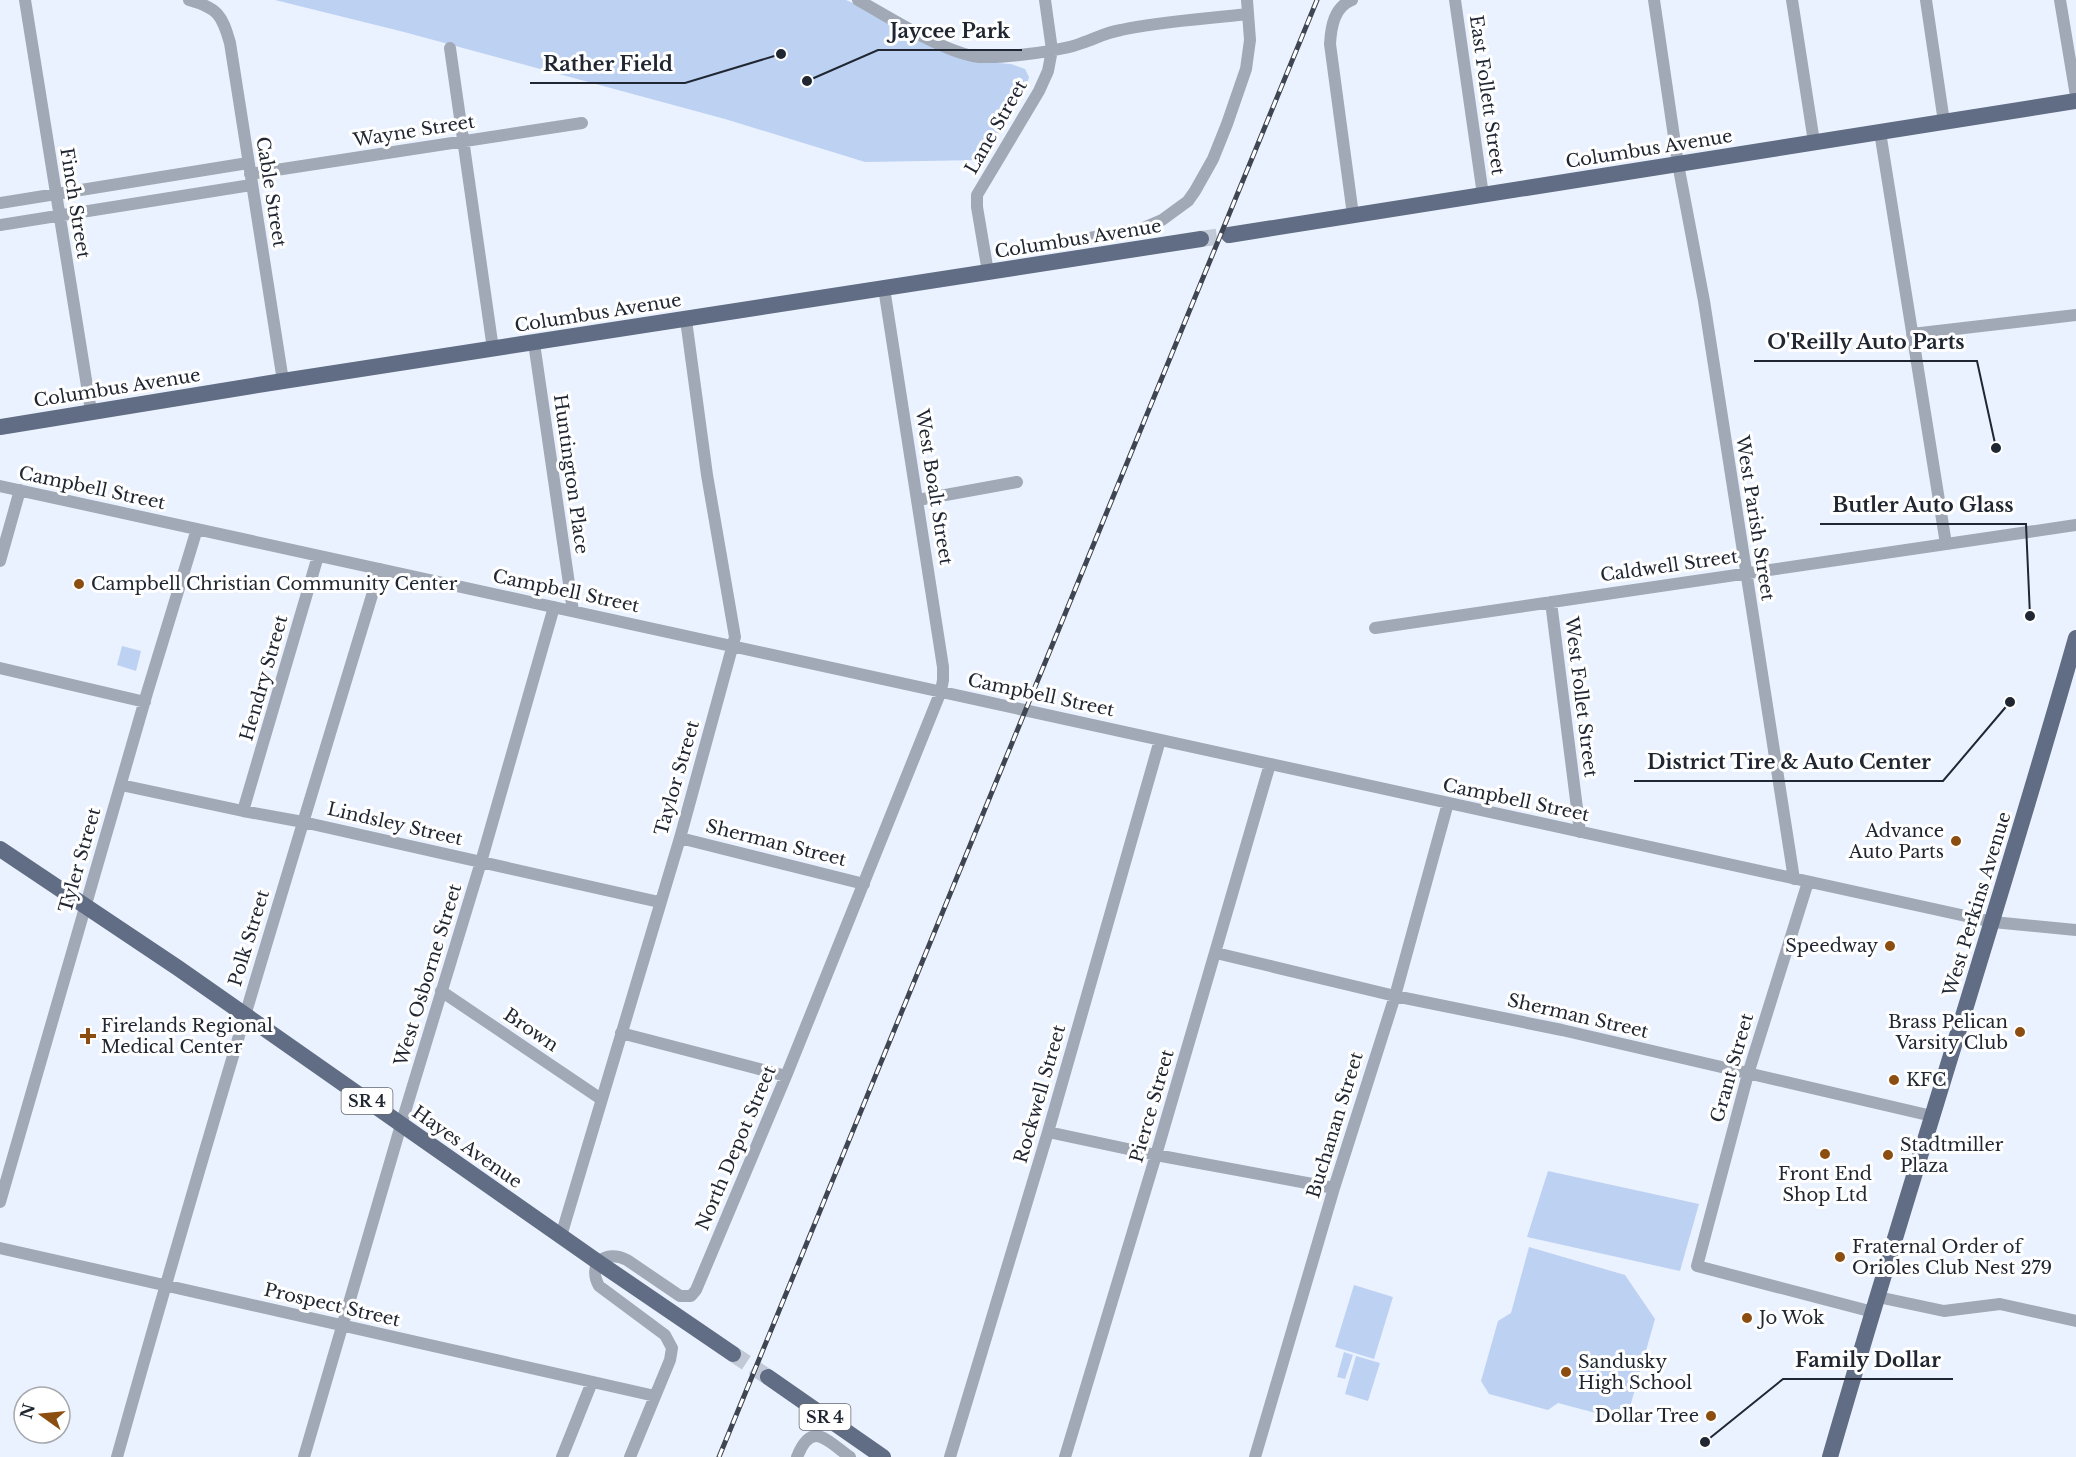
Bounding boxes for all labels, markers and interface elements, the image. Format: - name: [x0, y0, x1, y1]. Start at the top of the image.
- callout: Jaycee Park: [878, 12, 1022, 50]
- street label: East Follett Street: [1465, 14, 1509, 177]
- text: Jaycee Park: [886, 19, 1011, 43]
- callout: Rather Field: [530, 45, 685, 83]
- text: Rather Field: [543, 52, 673, 76]
- street label: Lane Street: [960, 76, 1032, 178]
- street label: Wayne Street: [351, 111, 477, 152]
- street label: Columbus Avenue: [1564, 125, 1734, 173]
- street label: Cable Street: [251, 135, 291, 249]
- street label: Finch Street: [55, 146, 95, 260]
- street label: Columbus Avenue: [993, 215, 1163, 263]
- street label: Columbus Avenue: [513, 289, 683, 337]
- callout: O'Reilly Auto Parts: [1754, 323, 1977, 361]
- text: O'Reilly Auto Parts: [1767, 330, 1965, 354]
- street label: Columbus Avenue: [32, 364, 202, 412]
- street label: Huntington Place: [549, 393, 593, 555]
- street label: West Boalt Street: [911, 406, 957, 567]
- street label: West Parish Street: [1731, 433, 1779, 602]
- street label: Campbell Street: [17, 462, 167, 514]
- callout: Butler Auto Glass: [1820, 486, 2026, 524]
- text: Butler Auto Glass: [1832, 493, 2014, 517]
- street label: Caldwell Street: [1599, 545, 1739, 587]
- street label: Campbell Street: [491, 565, 641, 617]
- place label: Campbell Christian Community Center: [91, 573, 458, 595]
- marker: Campbell Christian Community Center: [72, 577, 86, 591]
- street label: Hendry Street: [236, 612, 293, 743]
- street label: West Follet Street: [1560, 615, 1602, 779]
- street label: Campbell Street: [966, 669, 1116, 721]
- street label: Taylor Street: [650, 718, 704, 838]
- callout: District Tire & Auto Center: [1634, 743, 1943, 781]
- text: District Tire & Auto Center: [1647, 750, 1931, 774]
- street label: Campbell Street: [1441, 774, 1591, 826]
- street label: Lindsley Street: [325, 798, 465, 850]
- street label: Tyler Street: [55, 805, 106, 915]
- street label: West Perkins Avenue: [1938, 809, 2016, 1000]
- street label: Sherman Street: [704, 815, 849, 871]
- place label: Advance Auto Parts: [1848, 820, 1944, 863]
- marker: Advance Auto Parts: [1949, 834, 1963, 848]
- street label: West Osborne Street: [389, 881, 466, 1070]
- street label: Polk Street: [224, 887, 274, 989]
- place label: Speedway: [1785, 935, 1878, 957]
- marker: Speedway: [1883, 939, 1897, 953]
- street label: Sherman Street: [1505, 989, 1651, 1043]
- street label: Brown: [499, 1004, 563, 1056]
- street label: Grant Street: [1706, 1011, 1758, 1125]
- place label: Brass Pelican Varsity Club: [1888, 1011, 2008, 1054]
- place label: Firelands Regional Medical Center: [101, 1015, 273, 1058]
- street label: Rockwell Street: [1010, 1022, 1070, 1166]
- marker: Brass Pelican Varsity Club: [2013, 1025, 2027, 1039]
- marker: Firelands Regional Medical Center: [79, 1027, 97, 1045]
- street label: Pierce Street: [1125, 1047, 1179, 1165]
- street label: Buchanan Street: [1302, 1049, 1368, 1201]
- street label: North Depot Street: [691, 1062, 781, 1234]
- place label: KFC: [1906, 1069, 1947, 1091]
- marker: KFC: [1887, 1073, 1901, 1087]
- road number: SR 4: [342, 1088, 392, 1114]
- street label: Hayes Avenue: [408, 1101, 526, 1193]
- place label: Stadtmiller Plaza: [1900, 1134, 2004, 1177]
- marker: Front End Shop Ltd: [1818, 1147, 1832, 1161]
- marker: Stadtmiller Plaza: [1881, 1148, 1895, 1162]
- place label: Front End Shop Ltd: [1778, 1163, 1872, 1206]
- place label: Fraternal Order of Orioles Club Nest 279: [1852, 1236, 2052, 1279]
- marker: Fraternal Order of Orioles Club Nest 279: [1833, 1250, 1847, 1264]
- street label: Prospect Street: [262, 1279, 402, 1331]
- place label: Jo Wok: [1757, 1307, 1824, 1329]
- marker: Jo Wok: [1740, 1311, 1754, 1325]
- callout: Family Dollar: [1783, 1341, 1953, 1379]
- text: Family Dollar: [1795, 1348, 1941, 1372]
- place label: Sandusky High School: [1578, 1351, 1692, 1394]
- marker: Sandusky High School: [1559, 1365, 1573, 1379]
- north arrow: [12, 1385, 72, 1445]
- text: N: [16, 1401, 39, 1421]
- road number: SR 4: [800, 1404, 850, 1430]
- place label: Dollar Tree: [1595, 1405, 1699, 1427]
- marker: Dollar Tree: [1704, 1409, 1718, 1423]

